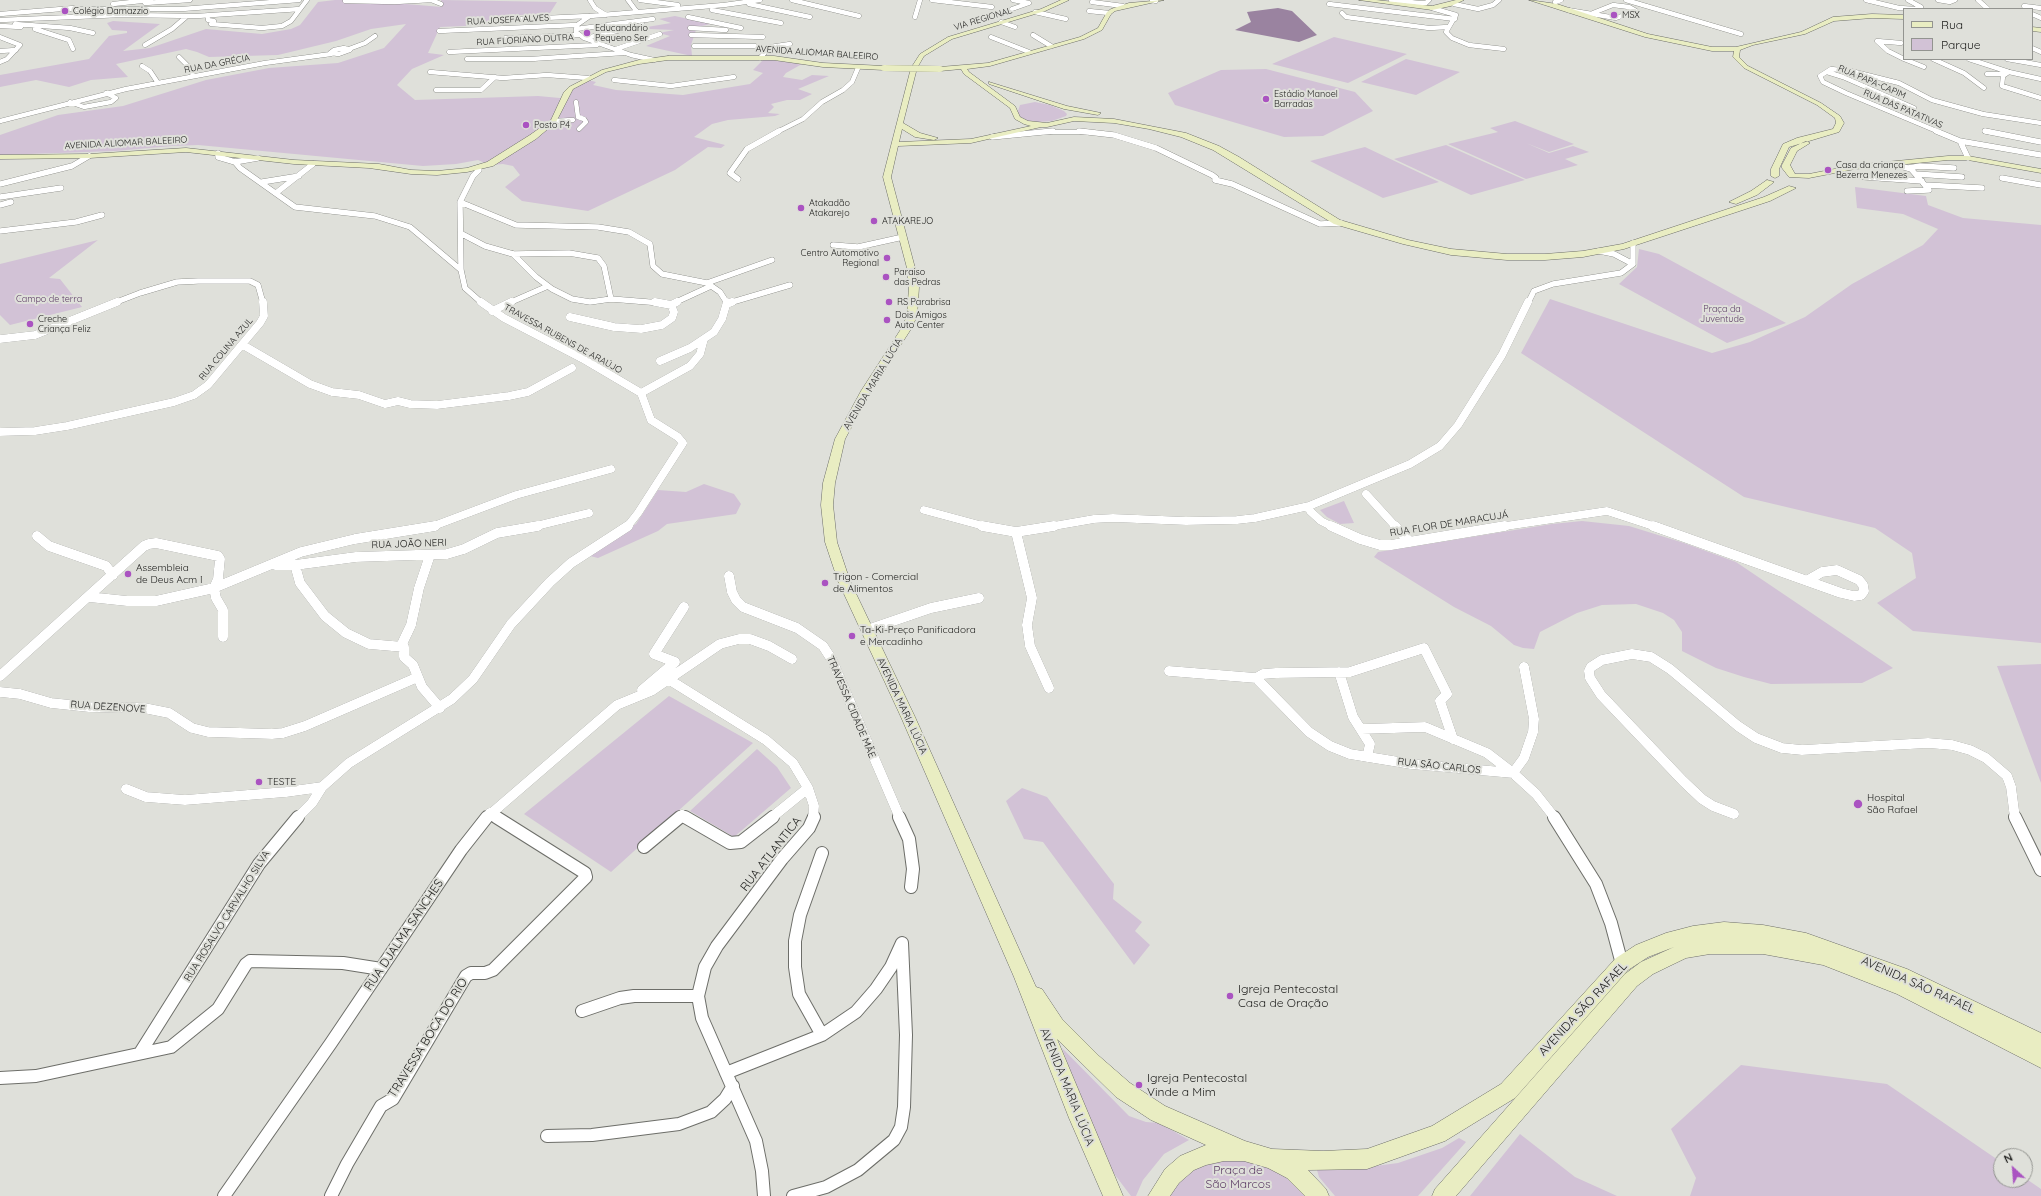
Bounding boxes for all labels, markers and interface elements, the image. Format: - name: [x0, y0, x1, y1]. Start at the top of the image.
- street label: VIA REGIONAL: [953, 5, 1013, 33]
- marker: Colégio Damazzio: [60, 6, 70, 16]
- place label: Colégio Damazzio: [73, 6, 148, 16]
- legend: [1903, 8, 2033, 60]
- marker: MSX: [1609, 10, 1619, 20]
- place label: MSX: [1622, 10, 1640, 20]
- street label: RUA JOSEFA ALVES: [467, 12, 549, 28]
- text: Rua: [1941, 17, 1963, 32]
- place label: Educandário Pequeno Ser: [595, 23, 648, 44]
- marker: Educandário Pequeno Ser: [582, 28, 592, 38]
- street label: RUA FLORIANO DUTRA: [476, 32, 574, 48]
- text: Parque: [1941, 37, 1981, 52]
- street label: AVENIDA ALIOMAR BALEEIRO: [755, 43, 879, 63]
- street label: RUA DA GRÉCIA: [183, 52, 251, 76]
- street label: RUA PAPA-CAPIM: [1837, 63, 1907, 101]
- street label: RUA DAS PATATIVAS: [1862, 87, 1944, 131]
- place label: Estádio Manoel Barradas: [1274, 89, 1338, 110]
- marker: Estádio Manoel Barradas: [1261, 94, 1271, 104]
- marker: Posto P4: [521, 120, 531, 130]
- place label: Posto P4: [534, 120, 570, 130]
- street label: AVENIDA ALIOMAR BALEEIRO: [64, 134, 188, 152]
- place label: Casa da criança Bezerra Menezes: [1836, 160, 1907, 181]
- marker: Casa da criança Bezerra Menezes: [1823, 165, 1833, 175]
- place label: Atakadão Atakarejo: [809, 198, 850, 219]
- marker: Atakadão Atakarejo: [796, 203, 806, 213]
- marker: ATAKAREJO: [869, 216, 879, 226]
- place label: ATAKAREJO: [882, 216, 933, 226]
- place label: Centro Automotivo Regional: [801, 248, 879, 269]
- marker: Centro Automotivo Regional: [882, 253, 892, 263]
- place label: Paraiso das Pedras: [894, 267, 940, 288]
- marker: Paraiso das Pedras: [881, 272, 891, 282]
- park label: Campo de terra: [16, 294, 82, 304]
- marker: RS Parabrisa: [884, 297, 894, 307]
- place label: RS Parabrisa: [897, 297, 951, 307]
- street label: TRAVESSA RUBENS DE ARAÚJO: [502, 302, 624, 376]
- park label: Praça da Juventude: [1700, 304, 1744, 325]
- place label: Dois Amigos Auto Center: [895, 310, 947, 331]
- place label: Creche Criança Feliz: [38, 314, 91, 335]
- marker: Dois Amigos Auto Center: [882, 315, 892, 325]
- street label: RUA COLINA AZUL: [197, 316, 255, 382]
- marker: Creche Criança Feliz: [25, 319, 35, 329]
- street label: AVENIDA MARIA LÚCIA: [841, 336, 905, 432]
- street label: RUA FLOR DE MARACUJÁ: [1389, 509, 1509, 539]
- street label: RUA JOÃO NERI: [371, 537, 447, 551]
- place label: Assembleia de Deus Acm I: [136, 562, 202, 586]
- marker: Assembleia de Deus Acm I: [123, 569, 133, 579]
- place label: Trigon - Comercial de Alimentos: [833, 571, 918, 594]
- marker: Trigon - Comercial de Alimentos: [820, 578, 830, 588]
- place label: Ta-Ki-Preço Panificadora e Mercadinho: [860, 624, 976, 648]
- marker: Ta-Ki-Preço Panificadora e Mercadinho: [847, 631, 857, 641]
- street label: TRAVESSA CIDADE MÃE: [824, 654, 878, 760]
- street label: AVENIDA MARIA LÚCIA: [874, 656, 930, 756]
- street label: RUA DEZENOVE: [70, 698, 146, 716]
- street label: RUA SÃO CARLOS: [1397, 756, 1481, 776]
- place label: TESTE: [267, 776, 296, 788]
- marker: TESTE: [254, 777, 264, 787]
- place label: Hospital São Rafael: [1867, 792, 1918, 816]
- marker: Hospital São Rafael: [1852, 798, 1864, 810]
- street label: RUA ATLANTICA: [737, 814, 805, 894]
- street label: RUA ROSALVO CARVALHO SILVA: [182, 848, 272, 984]
- street label: RUA DJALMA SANCHES: [361, 877, 447, 993]
- street label: AVENIDA SÃO RAFAEL: [1859, 953, 1977, 1017]
- street label: AVENIDA SÃO RAFAEL: [1536, 959, 1630, 1059]
- street label: TRAVESSA BOCA DO RIO: [385, 975, 471, 1101]
- place label: Igreja Pentecostal Casa de Oração: [1238, 982, 1338, 1010]
- marker: Igreja Pentecostal Casa de Oração: [1225, 991, 1235, 1001]
- street label: AVENIDA MARIA LÚCIA: [1037, 1026, 1097, 1148]
- place label: Igreja Pentecostal Vinde a Mim: [1147, 1071, 1247, 1099]
- marker: Igreja Pentecostal Vinde a Mim: [1134, 1080, 1144, 1090]
- north arrow: [1993, 1148, 2033, 1188]
- text: N: [2001, 1150, 2015, 1166]
- park label: Praça de São Marcos: [1205, 1163, 1271, 1191]

